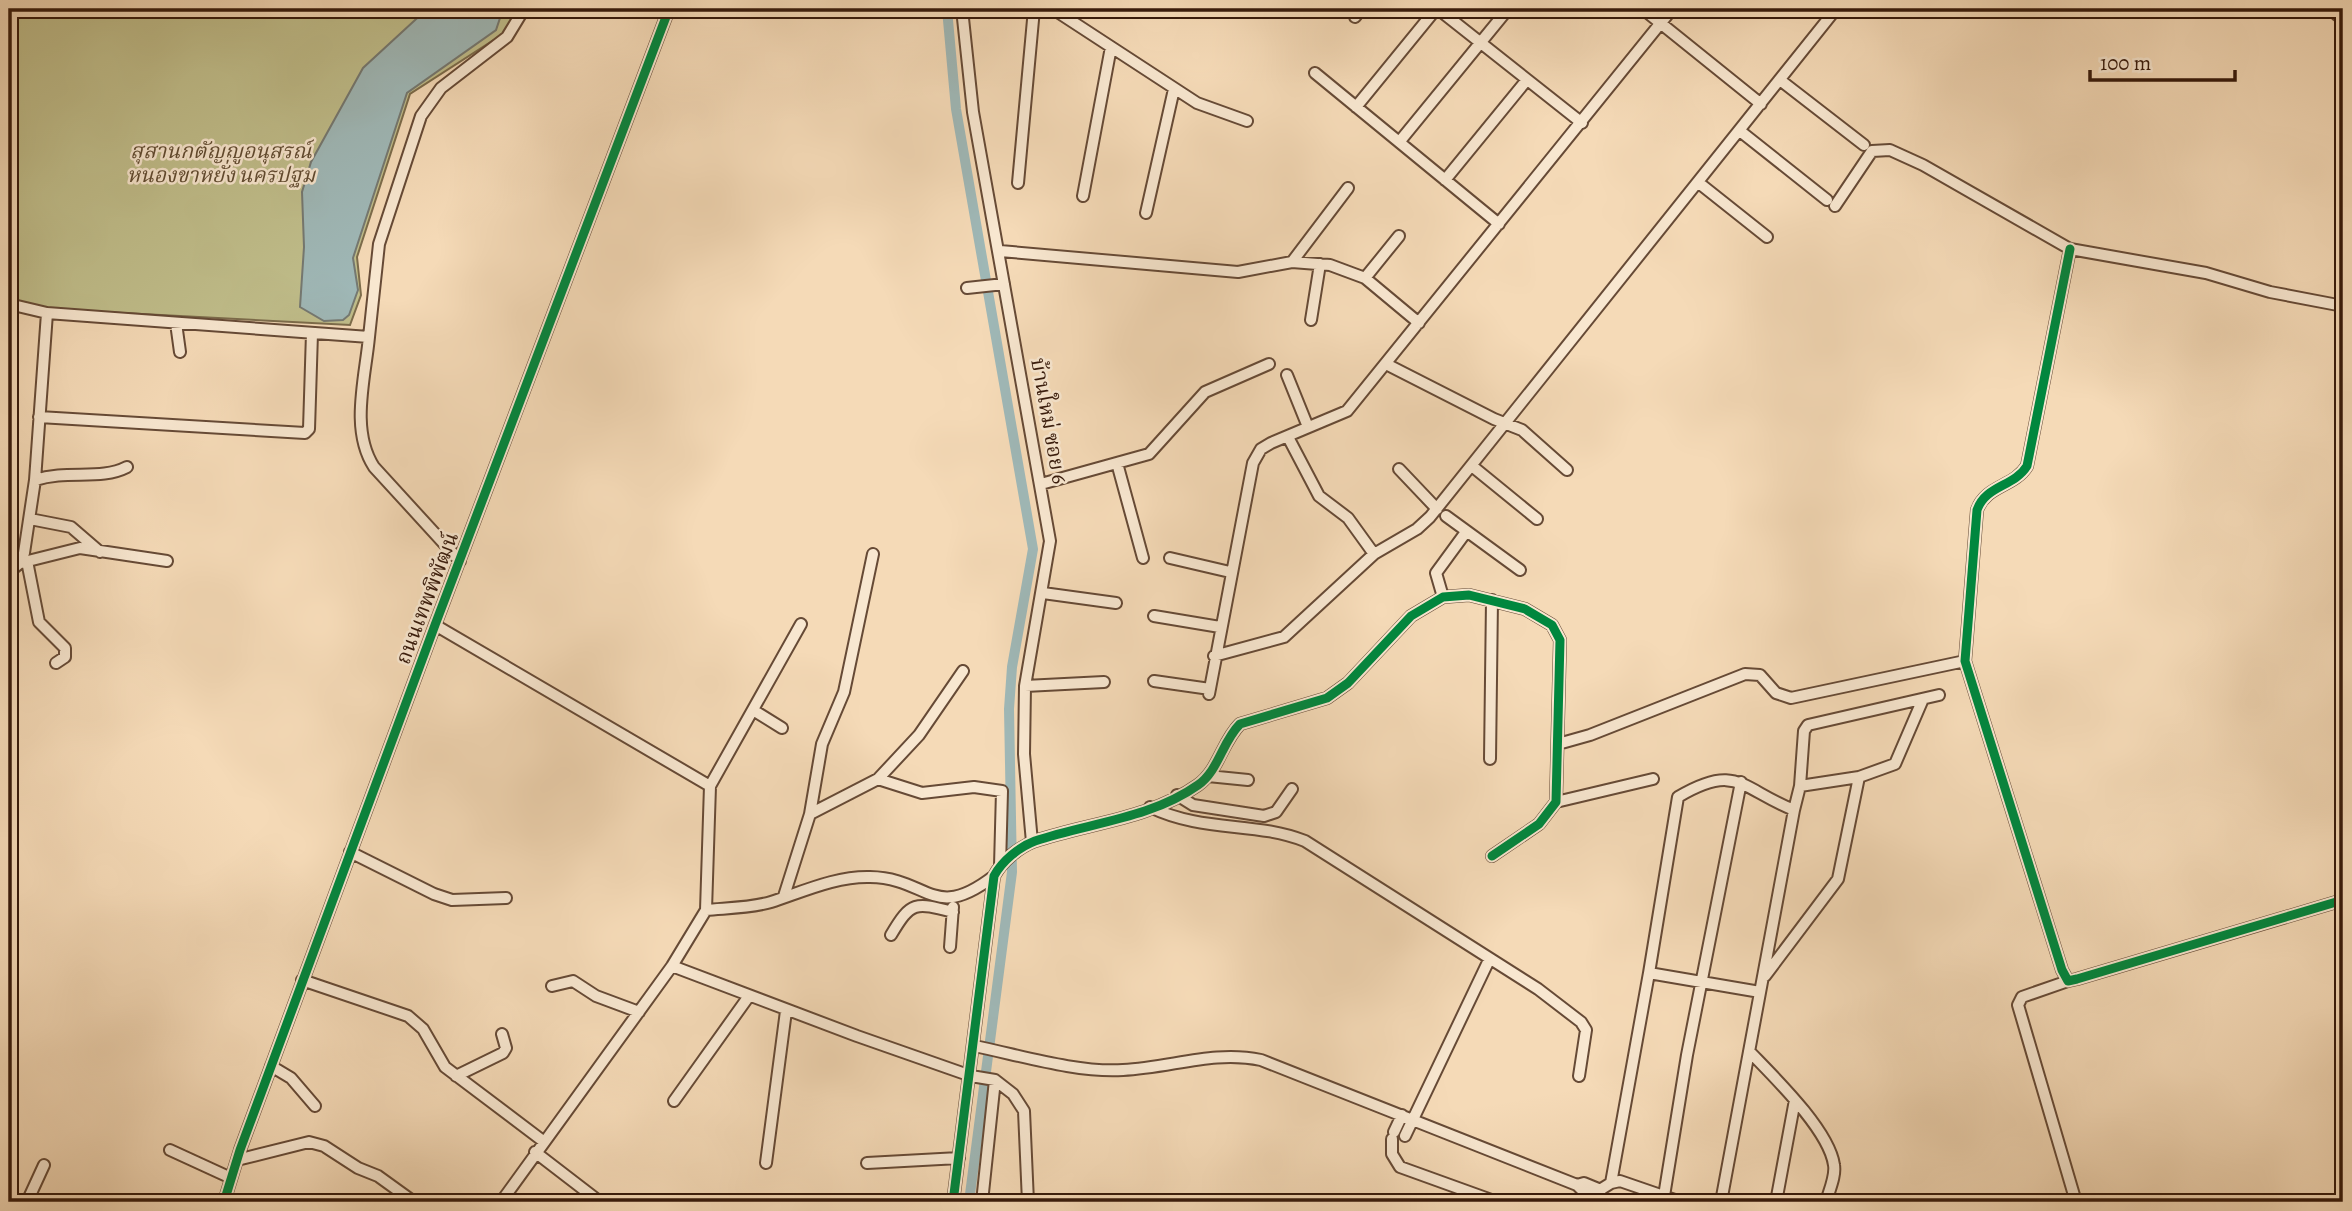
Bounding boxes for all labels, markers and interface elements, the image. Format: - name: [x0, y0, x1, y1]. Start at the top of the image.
- scale bar: [2090, 38, 2235, 82]
- text: 100 m: [2100, 49, 2151, 77]
- park label: สุสานกตัญญูอนุสรณ์ หนองขาหยั่ง นครปฐม: [127, 137, 316, 189]
- street label: บ้านใหม่ ซอย 6: [1024, 356, 1075, 486]
- street label: ถนนเทพพิพัฒน์: [389, 528, 465, 668]

